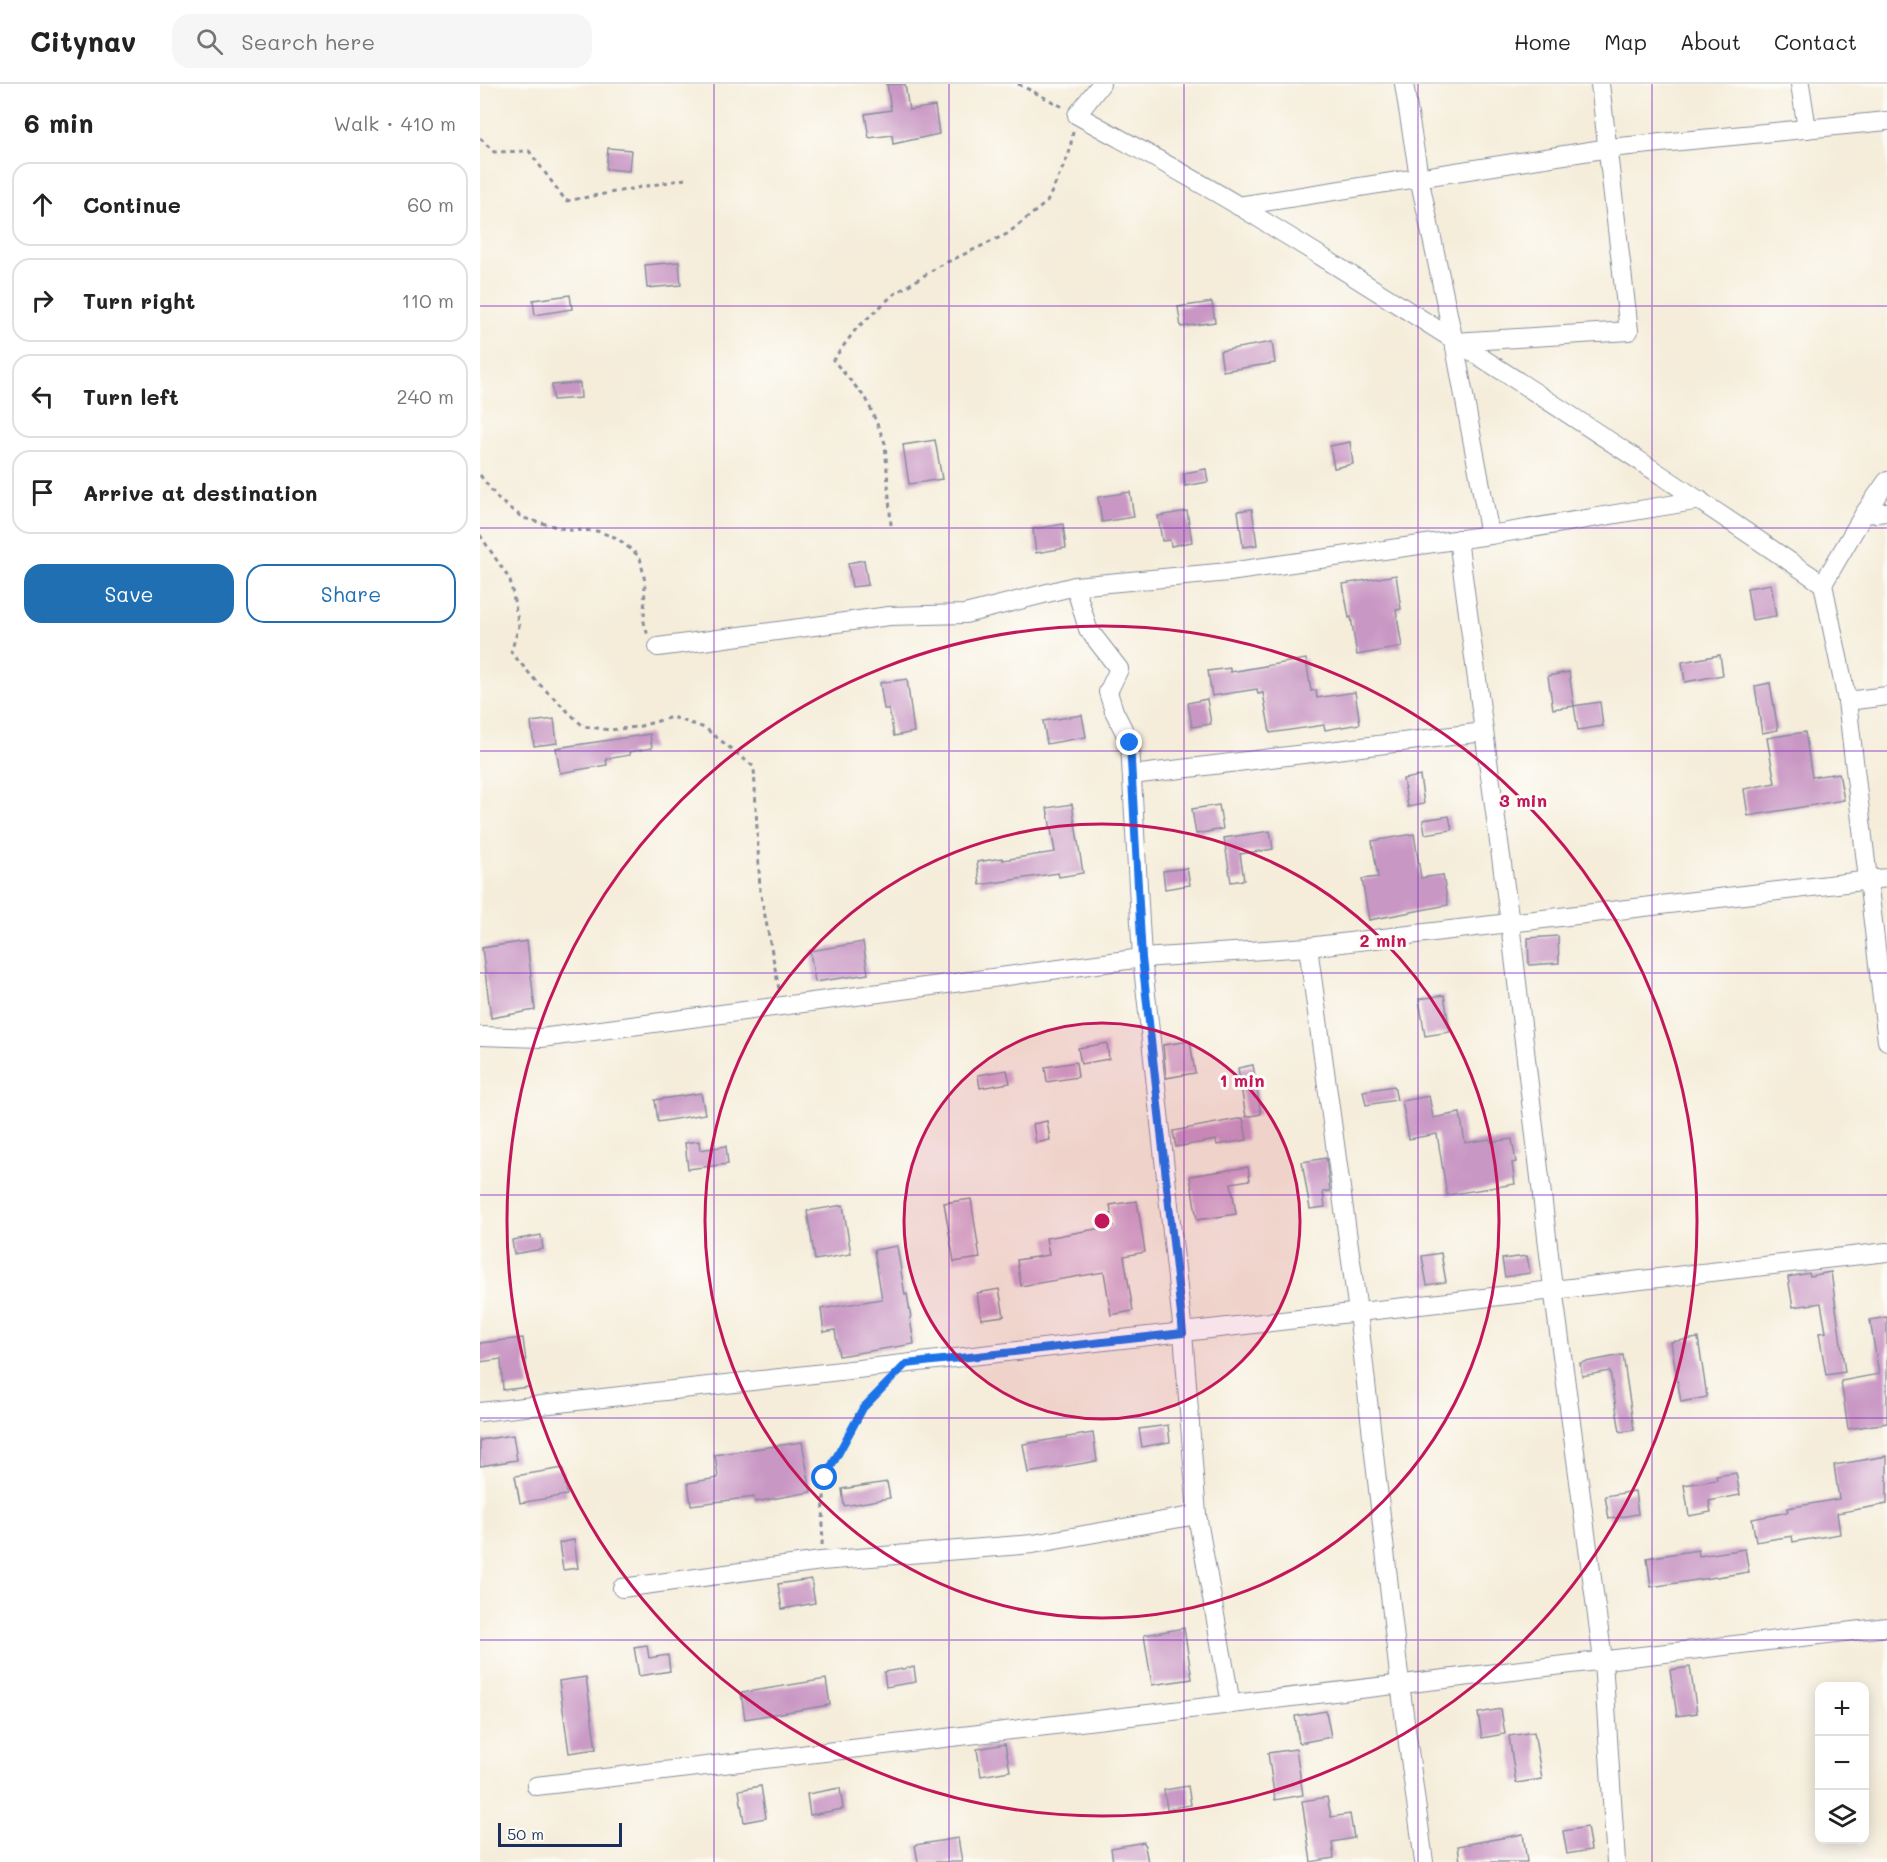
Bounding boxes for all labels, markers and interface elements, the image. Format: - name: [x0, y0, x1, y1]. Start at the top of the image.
- search box: [172, 14, 592, 68]
- text: Citynav: [30, 23, 136, 59]
- icon: search: [193, 25, 226, 58]
- text: Search here: [241, 27, 375, 56]
- text: Home: [1514, 28, 1571, 55]
- text: Map: [1604, 28, 1647, 55]
- text: About: [1680, 28, 1741, 55]
- text: Contact: [1774, 28, 1857, 55]
- text: 6 min: [24, 106, 93, 140]
- text: Walk · 410 m: [333, 110, 456, 136]
- icon: ahead: [26, 188, 59, 221]
- text: Continue: [83, 190, 181, 219]
- text: 60 m: [407, 191, 454, 217]
- icon: right: [26, 284, 59, 317]
- text: Turn right: [83, 286, 195, 315]
- text: 110 m: [401, 287, 454, 313]
- icon: left: [26, 380, 59, 413]
- text: Turn left: [83, 382, 179, 411]
- text: 240 m: [396, 383, 454, 409]
- icon: arrive: [26, 476, 59, 509]
- text: Arrive at destination: [83, 478, 318, 507]
- button: Save: [24, 564, 234, 623]
- button: Share: [246, 564, 456, 623]
- route end: [1116, 729, 1142, 755]
- text: 3 min: [1499, 788, 1547, 812]
- text: 2 min: [1359, 928, 1407, 952]
- text: 1 min: [1219, 1068, 1265, 1092]
- centre of rings: [1092, 1211, 1112, 1231]
- route start: [811, 1464, 837, 1490]
- map controls: [1815, 1682, 1869, 1844]
- button: +: [1815, 1682, 1869, 1736]
- button: −: [1815, 1736, 1869, 1790]
- button: layers: [1815, 1790, 1869, 1844]
- scale bar: [498, 1820, 622, 1848]
- text: 50 m: [507, 1823, 544, 1844]

